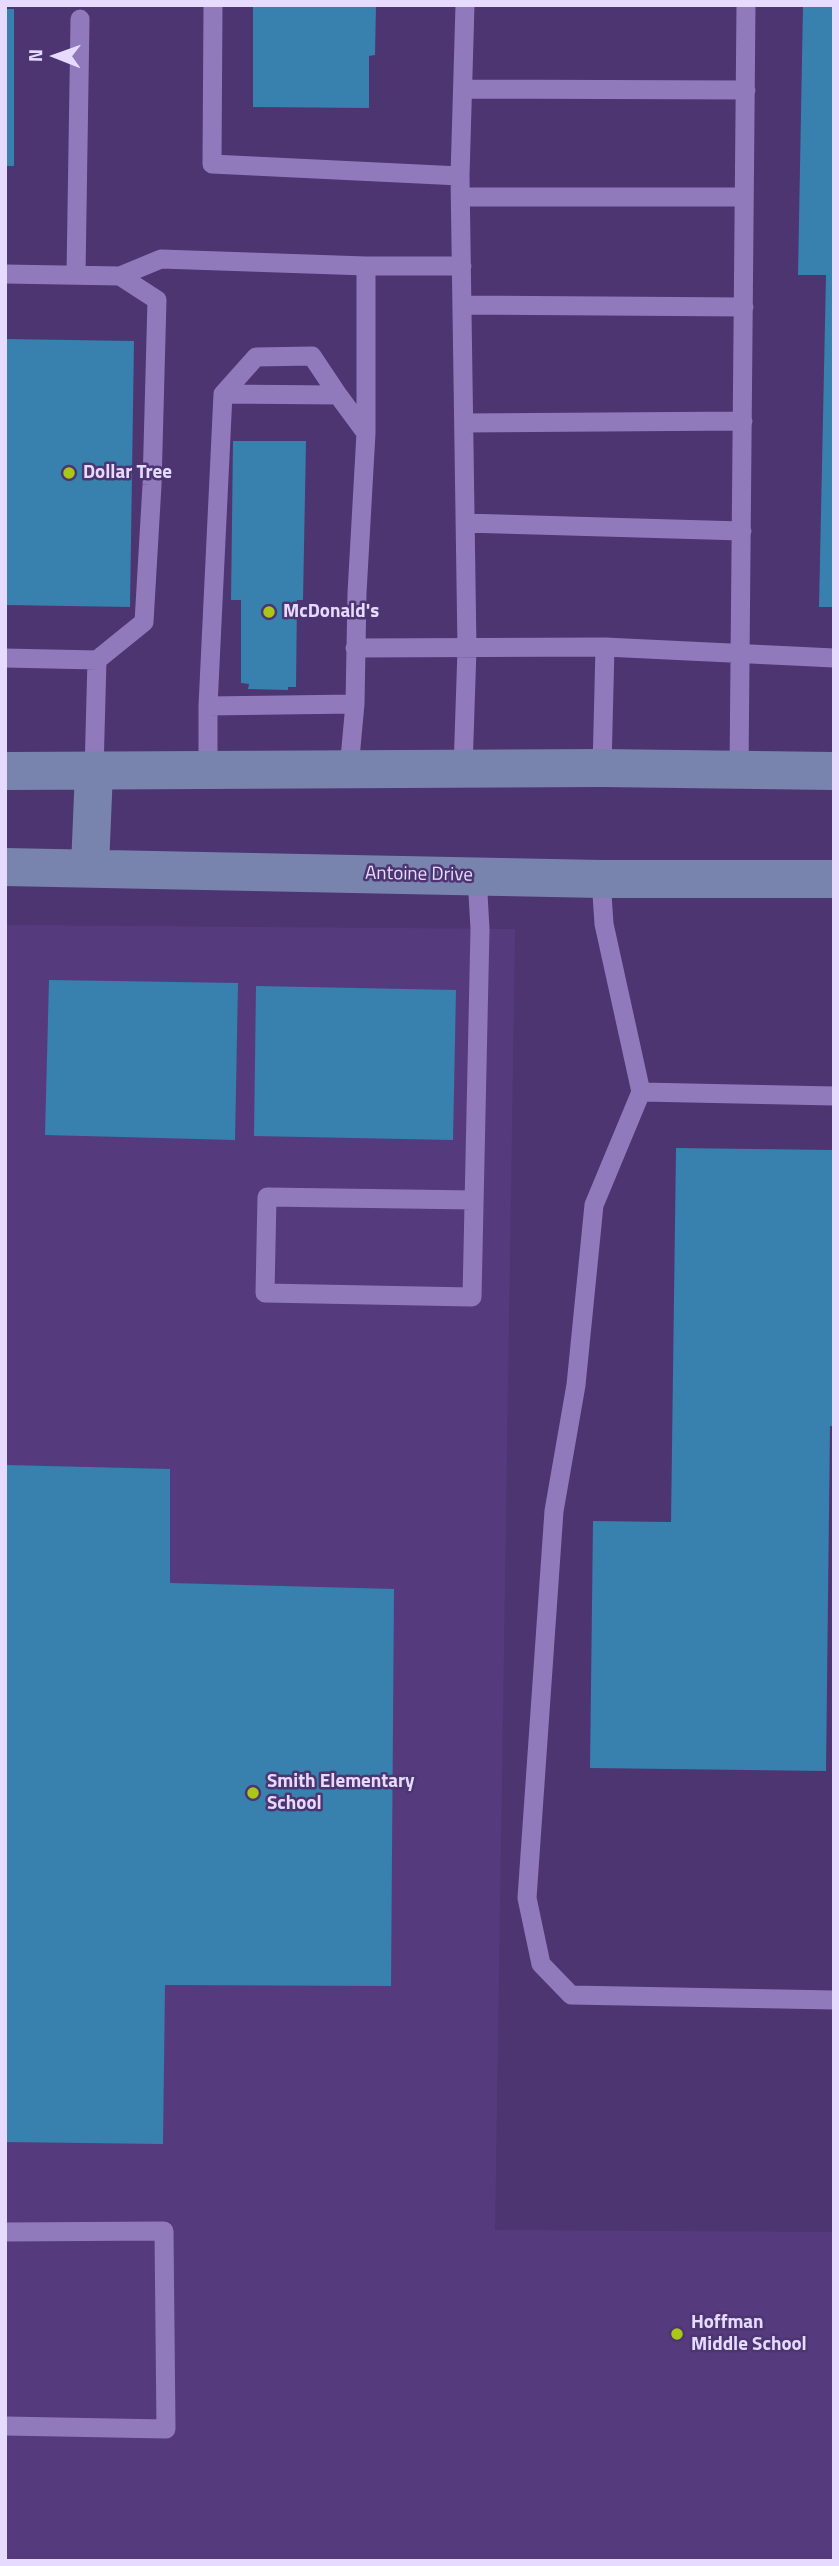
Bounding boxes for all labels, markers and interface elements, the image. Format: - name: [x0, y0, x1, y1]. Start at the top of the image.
- north arrow: [21, 21, 91, 91]
- text: N: [20, 49, 49, 62]
- place label: Dollar Tree: [83, 462, 172, 484]
- marker: Dollar Tree: [61, 465, 77, 481]
- place label: McDonald's: [283, 601, 379, 623]
- marker: McDonald's: [261, 604, 277, 620]
- street label: Antoine Drive: [365, 863, 473, 887]
- place label: Smith Elementary School: [267, 1771, 414, 1815]
- marker: Smith Elementary School: [245, 1785, 261, 1801]
- place label: Hoffman Middle School: [691, 2312, 807, 2356]
- marker: Hoffman Middle School: [669, 2326, 685, 2342]

